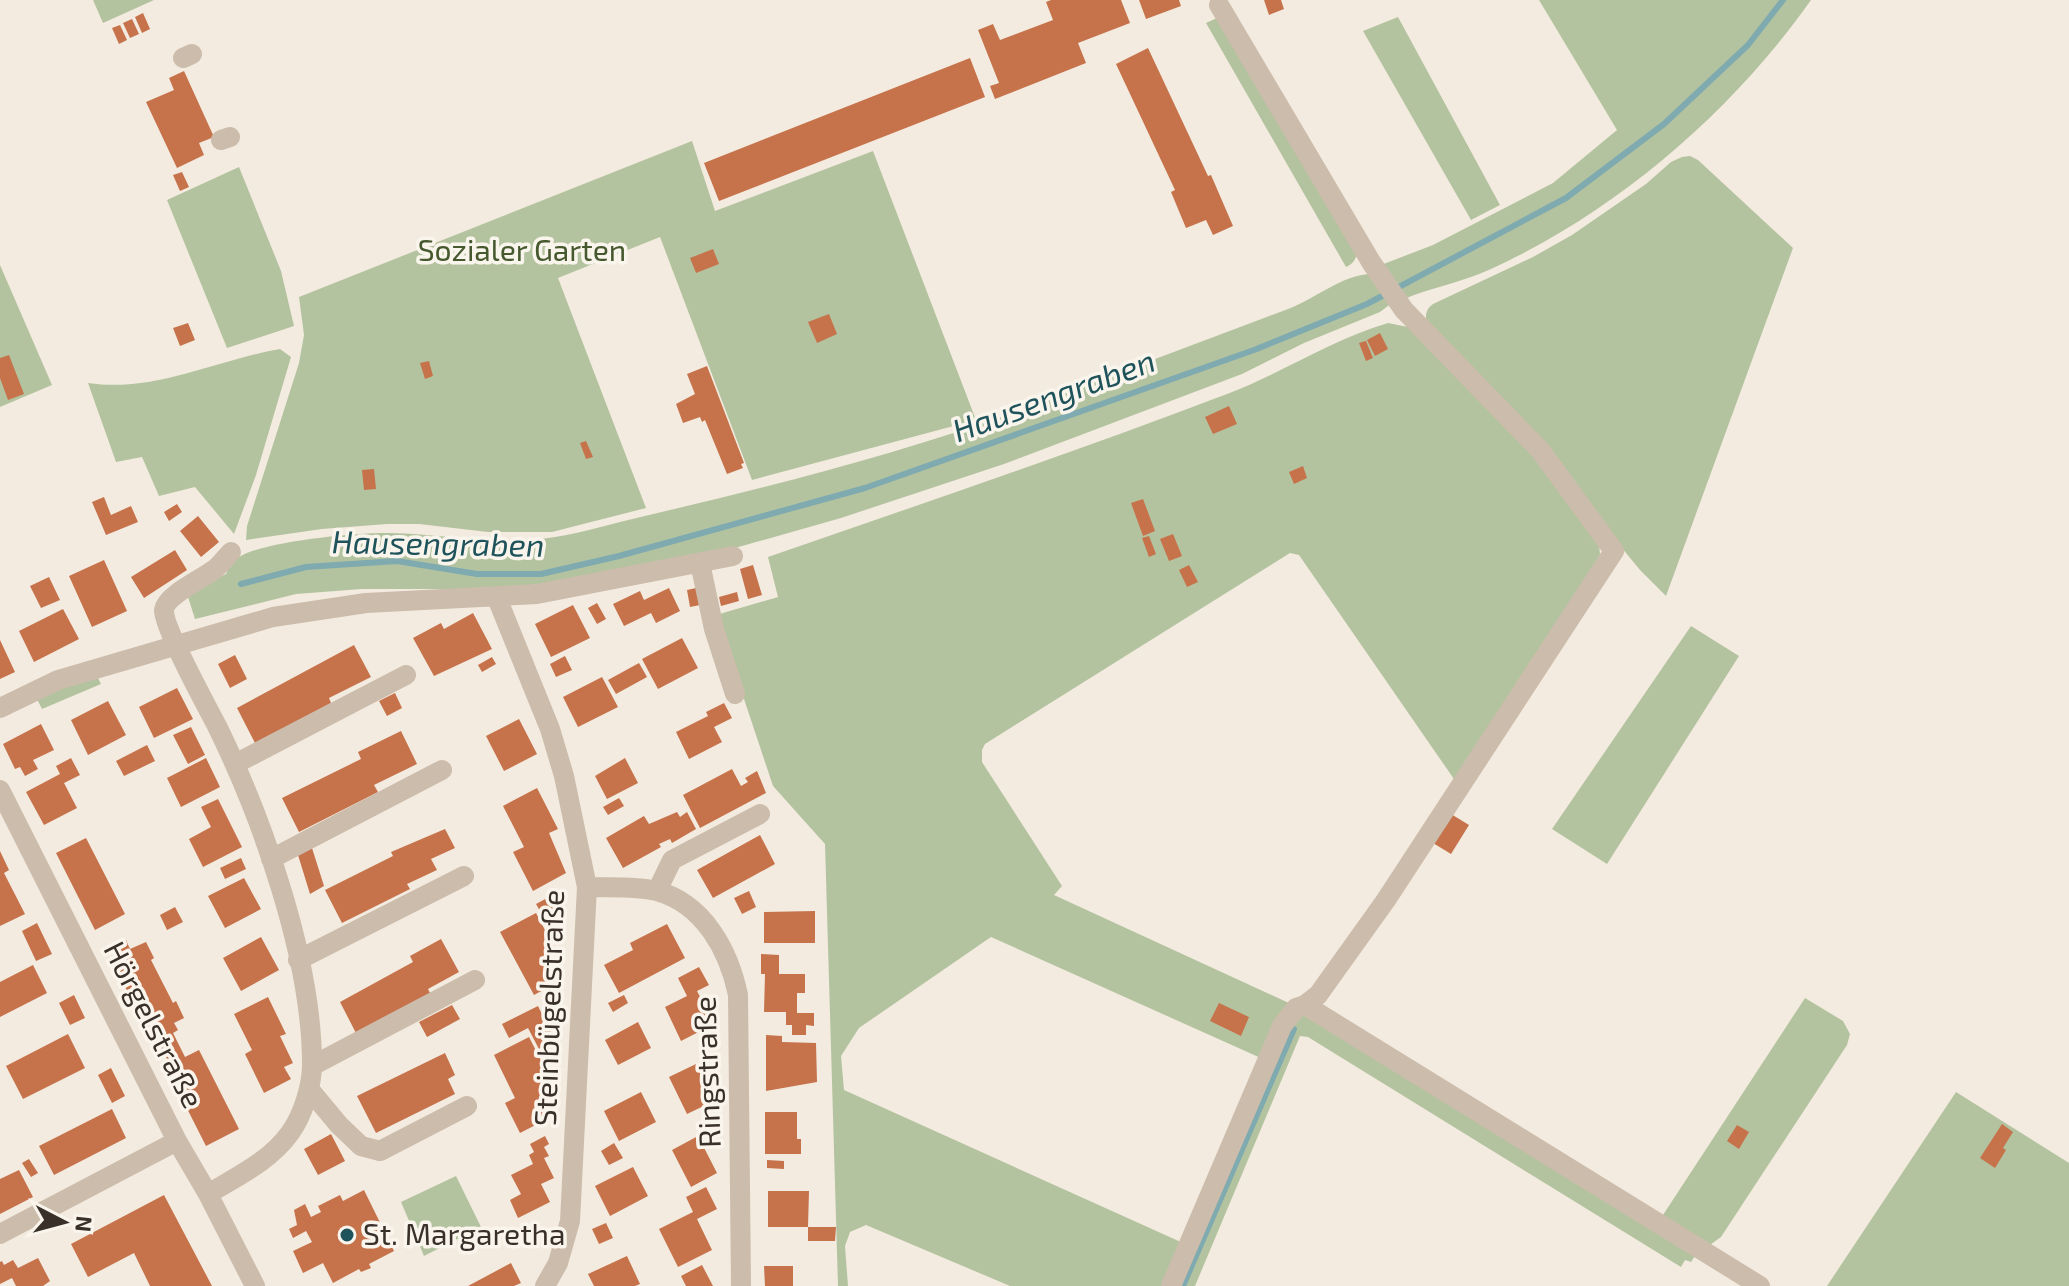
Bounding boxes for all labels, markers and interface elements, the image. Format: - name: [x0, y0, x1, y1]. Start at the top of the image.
- park label: Sozialer Garten: [418, 231, 626, 267]
- water label: Hausengraben: [947, 340, 1160, 449]
- water label: Hausengraben: [331, 521, 545, 564]
- street label: Steinbügelstraße: [526, 889, 570, 1127]
- street label: Hörgelstraße: [97, 935, 212, 1113]
- street label: Ringstraße: [685, 996, 727, 1148]
- north arrow: [24, 1182, 104, 1262]
- text: N: [71, 1215, 99, 1233]
- place label: St. Margaretha: [363, 1215, 565, 1251]
- marker: St. Margaretha: [338, 1226, 356, 1244]

